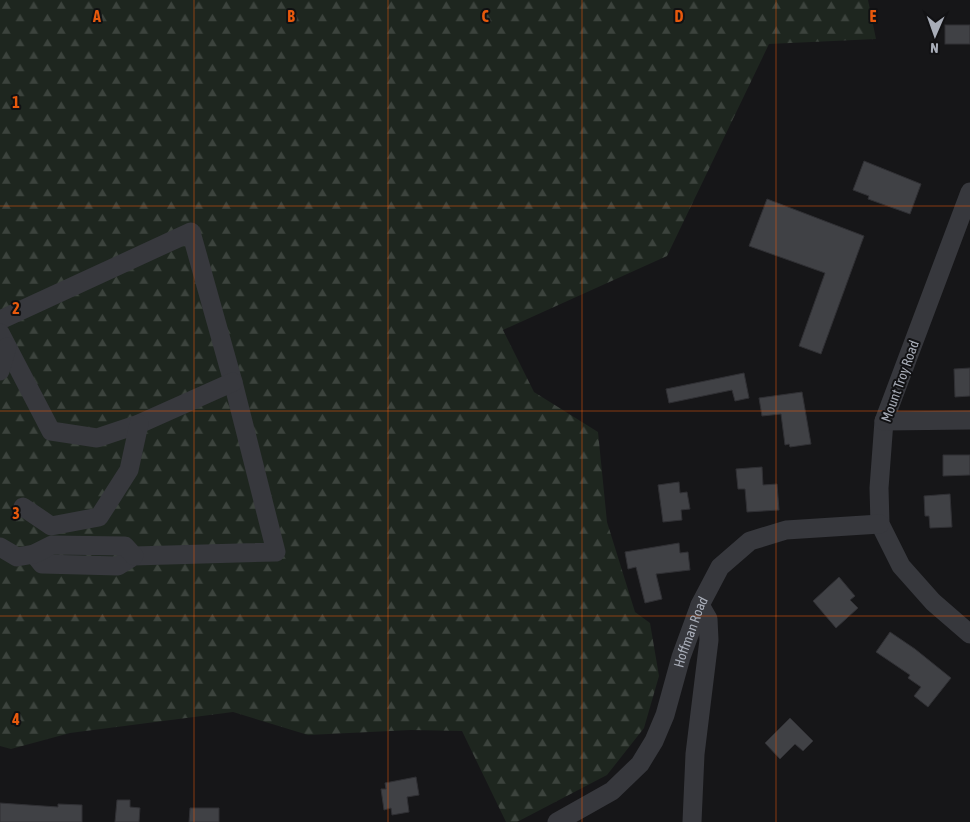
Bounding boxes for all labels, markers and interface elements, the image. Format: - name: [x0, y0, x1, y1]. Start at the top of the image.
- text: A: [92, 7, 101, 25]
- text: B: [287, 7, 295, 25]
- text: C: [481, 7, 489, 25]
- text: D: [675, 7, 684, 25]
- text: E: [870, 7, 877, 25]
- north arrow: [910, 10, 960, 60]
- text: N: [930, 40, 939, 56]
- text: 1: [12, 93, 20, 111]
- text: 2: [12, 299, 20, 317]
- street label: Mount Troy Road: [878, 338, 922, 424]
- text: 3: [12, 504, 20, 522]
- street label: Hoffman Road: [670, 594, 711, 669]
- text: 4: [11, 710, 20, 728]

